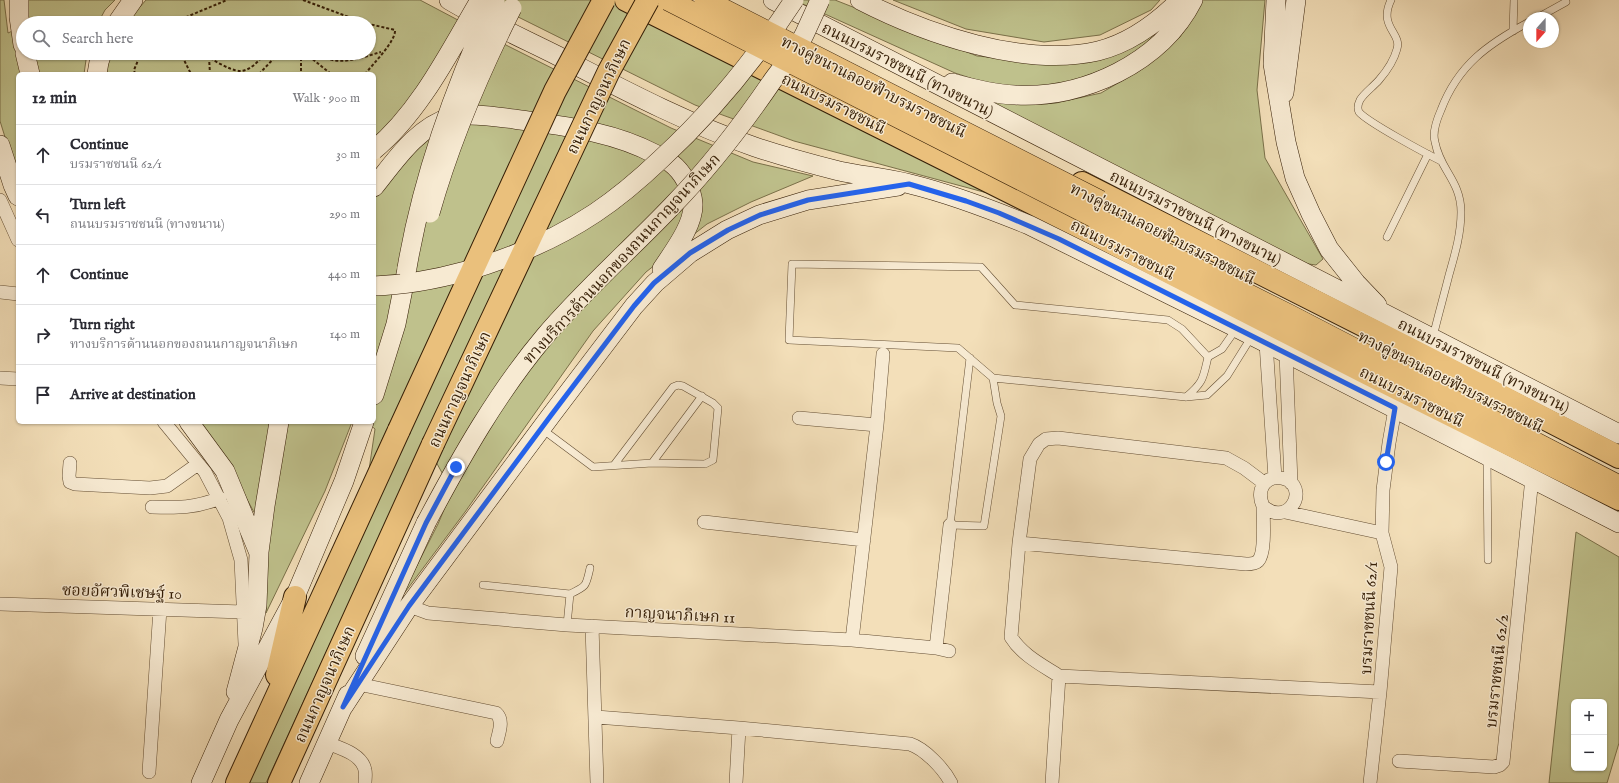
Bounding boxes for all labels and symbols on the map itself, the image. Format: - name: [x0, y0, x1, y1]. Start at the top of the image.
- north arrow: [1523, 12, 1559, 48]
- street label: ถนนบรมราชชนนี (ทางขนาน): [819, 17, 997, 121]
- street label: ทางคู่ขนานลอยฟ้าบรมราชชนนี: [777, 32, 969, 143]
- street label: ถนนกาญจนาภิเษก: [563, 36, 636, 158]
- street label: ถนนบรมราชชนนี: [778, 68, 890, 138]
- street label: ทางบริการด้านนอกของถนนกาญจนาภิเษก: [519, 150, 725, 369]
- street label: ถนนบรมราชชนนี (ทางขนาน): [1107, 165, 1285, 269]
- street label: ทางคู่ขนานลอยฟ้าบรมราชชนนี: [1066, 179, 1258, 290]
- street label: ถนนบรมราชชนนี: [1067, 214, 1179, 284]
- street label: ถนนบรมราชชนนี (ทางขนาน): [1395, 313, 1573, 417]
- street label: ทางคู่ขนานลอยฟ้าบรมราชชนนี: [1354, 327, 1546, 438]
- street label: ถนนกาญจนาภิเษก: [425, 329, 497, 451]
- street label: ถนนบรมราชชนนี: [1356, 361, 1468, 431]
- route start: [1377, 453, 1395, 471]
- route end: [447, 458, 465, 476]
- street label: บรมราชชนนี 62/1: [1357, 561, 1383, 675]
- street label: ซอยอัศวพิเชษฐ์ 10: [61, 580, 183, 605]
- street label: กาญจนาภิเษก 11: [624, 603, 736, 629]
- street label: บรมราชชนนี 62/2: [1482, 613, 1514, 729]
- street label: ถนนกาญจนาภิเษก: [291, 623, 361, 746]

